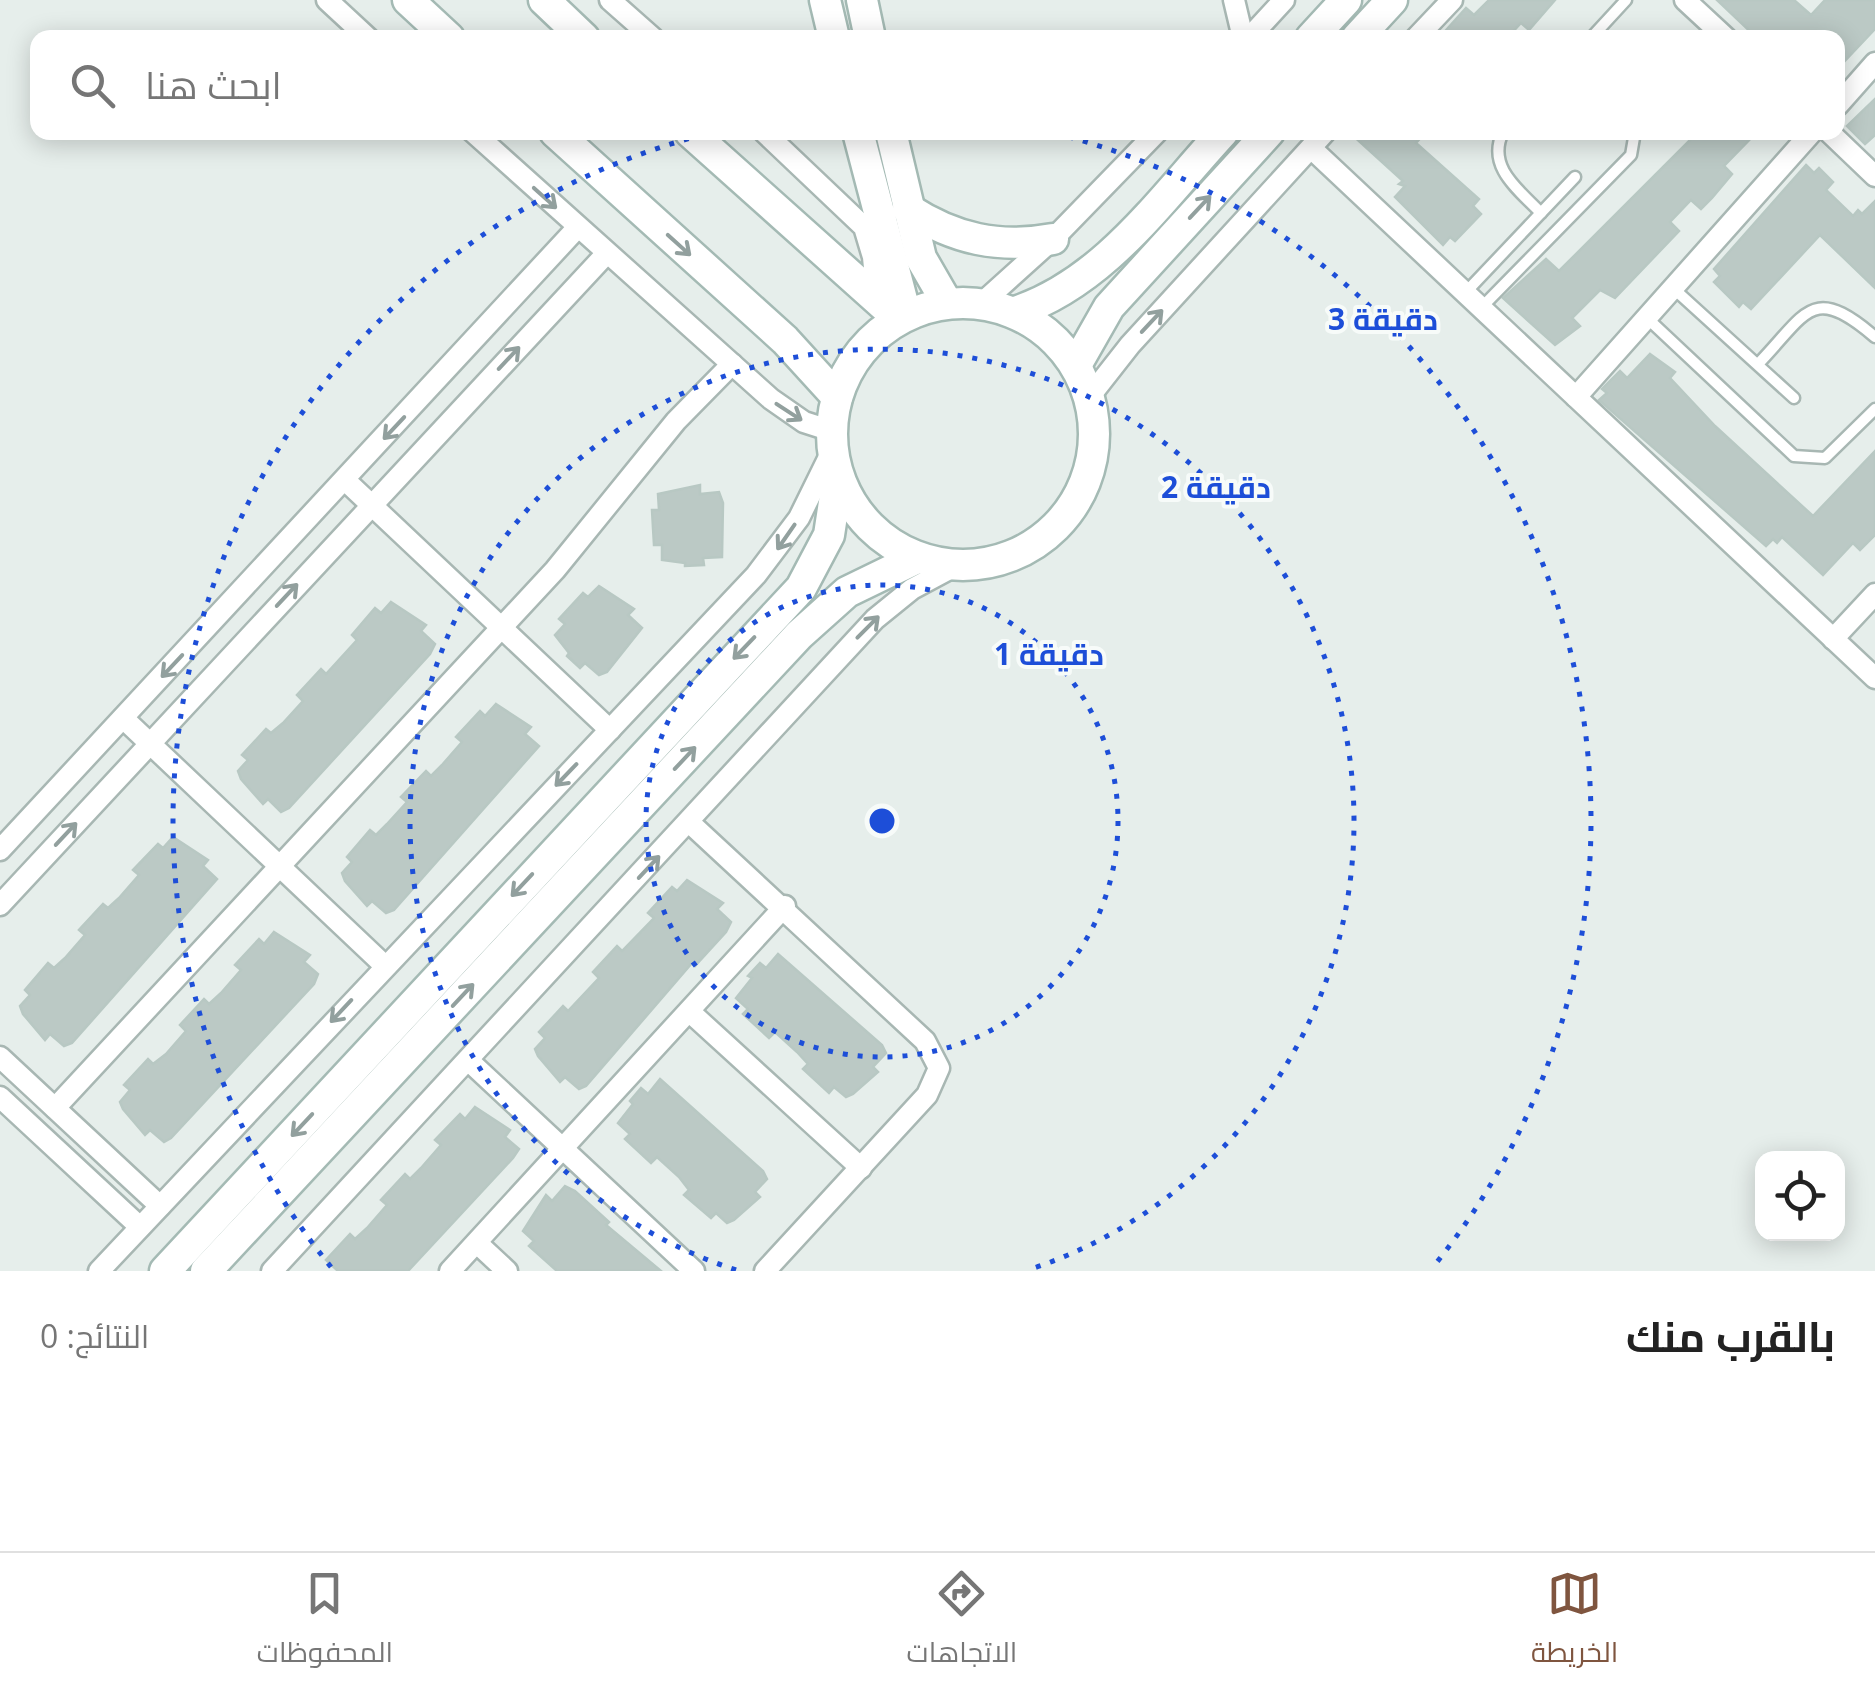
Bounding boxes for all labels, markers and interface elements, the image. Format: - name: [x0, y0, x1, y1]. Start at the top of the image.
- search box: [30, 30, 1845, 140]
- icon: search: [65, 58, 120, 113]
- text: ابحث هنا: [145, 58, 282, 110]
- one-way arrow: [532, 186, 557, 209]
- one-way arrow: [1188, 195, 1211, 220]
- one-way arrow: [666, 233, 691, 256]
- text: 3 دقيقة: [1328, 298, 1438, 339]
- one-way arrow: [1140, 309, 1163, 334]
- one-way arrow: [497, 346, 521, 370]
- one-way arrow: [775, 402, 803, 423]
- one-way arrow: [383, 415, 406, 440]
- text: 2 دقيقة: [1161, 466, 1271, 507]
- one-way arrow: [776, 522, 797, 550]
- one-way arrow: [275, 583, 298, 608]
- one-way arrow: [856, 615, 880, 639]
- text: 1 دقيقة: [994, 633, 1104, 674]
- one-way arrow: [732, 636, 756, 660]
- one-way arrow: [161, 653, 184, 678]
- one-way arrow: [673, 746, 696, 771]
- one-way arrow: [554, 763, 578, 787]
- centre of rings: [864, 803, 900, 839]
- one-way arrow: [54, 822, 78, 846]
- one-way arrow: [637, 855, 660, 880]
- one-way arrow: [510, 873, 534, 897]
- one-way arrow: [451, 983, 474, 1008]
- one-way arrow: [330, 997, 354, 1023]
- one-way arrow: [291, 1112, 314, 1137]
- map controls: [1755, 1151, 1845, 1241]
- button: locate: [1755, 1151, 1845, 1241]
- text: بالقرب منك: [1626, 1307, 1835, 1364]
- text: النتائج: 0: [40, 1314, 149, 1357]
- tab: المحفوظات: [257, 1566, 393, 1678]
- tab: الاتجاهات: [907, 1566, 1017, 1678]
- tab: الخريطة: [1531, 1566, 1618, 1678]

